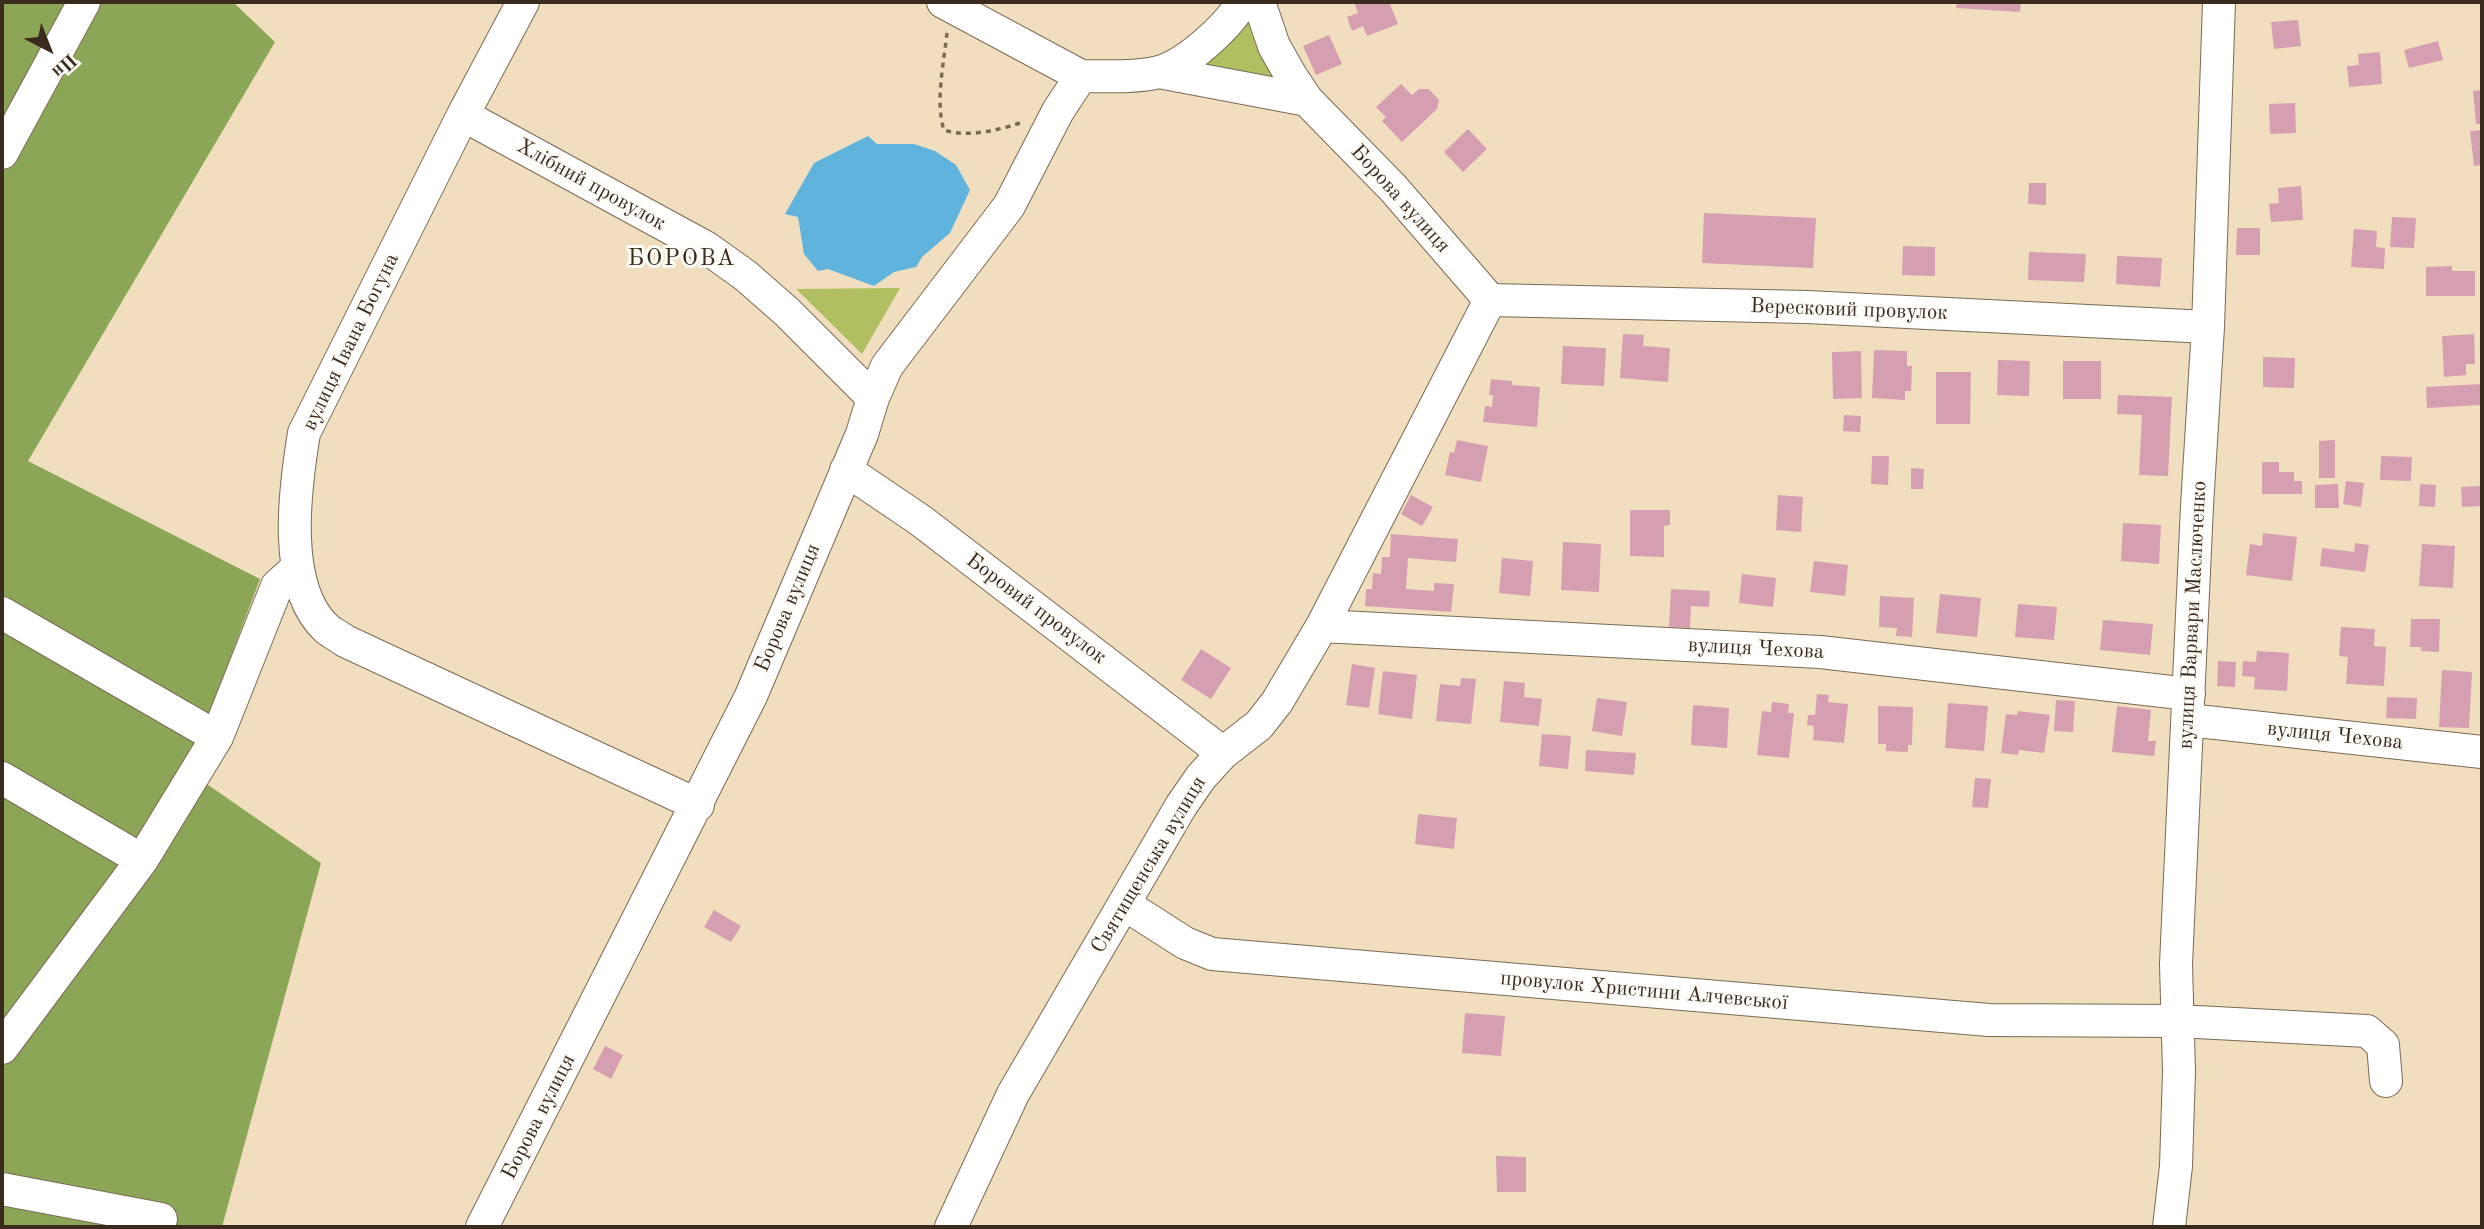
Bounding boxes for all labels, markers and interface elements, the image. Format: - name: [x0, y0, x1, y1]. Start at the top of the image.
- north arrow: [14, 14, 84, 84]
- text: Пн: [47, 49, 79, 81]
- street label: Хлібний провулок: [512, 134, 670, 236]
- street label: Борова вулиця: [1345, 140, 1455, 258]
- district label: БОРОВА: [628, 245, 736, 273]
- street label: вулиця Івана Богуна: [297, 249, 405, 435]
- street label: Вересковий провулок: [1750, 294, 1948, 326]
- street label: вулиця Варвари Маслюченко: [2173, 480, 2213, 750]
- street label: Борова вулиця: [750, 540, 826, 676]
- street label: Боровий провулок: [961, 548, 1111, 670]
- street label: вулиця Чехова: [1687, 633, 1825, 665]
- street label: вулиця Чехова: [2266, 716, 2404, 756]
- street label: Святищенська вулиця: [1086, 772, 1212, 958]
- street label: провулок Христини Алчевської: [1499, 966, 1789, 1016]
- street label: Борова вулиця: [497, 1050, 581, 1184]

